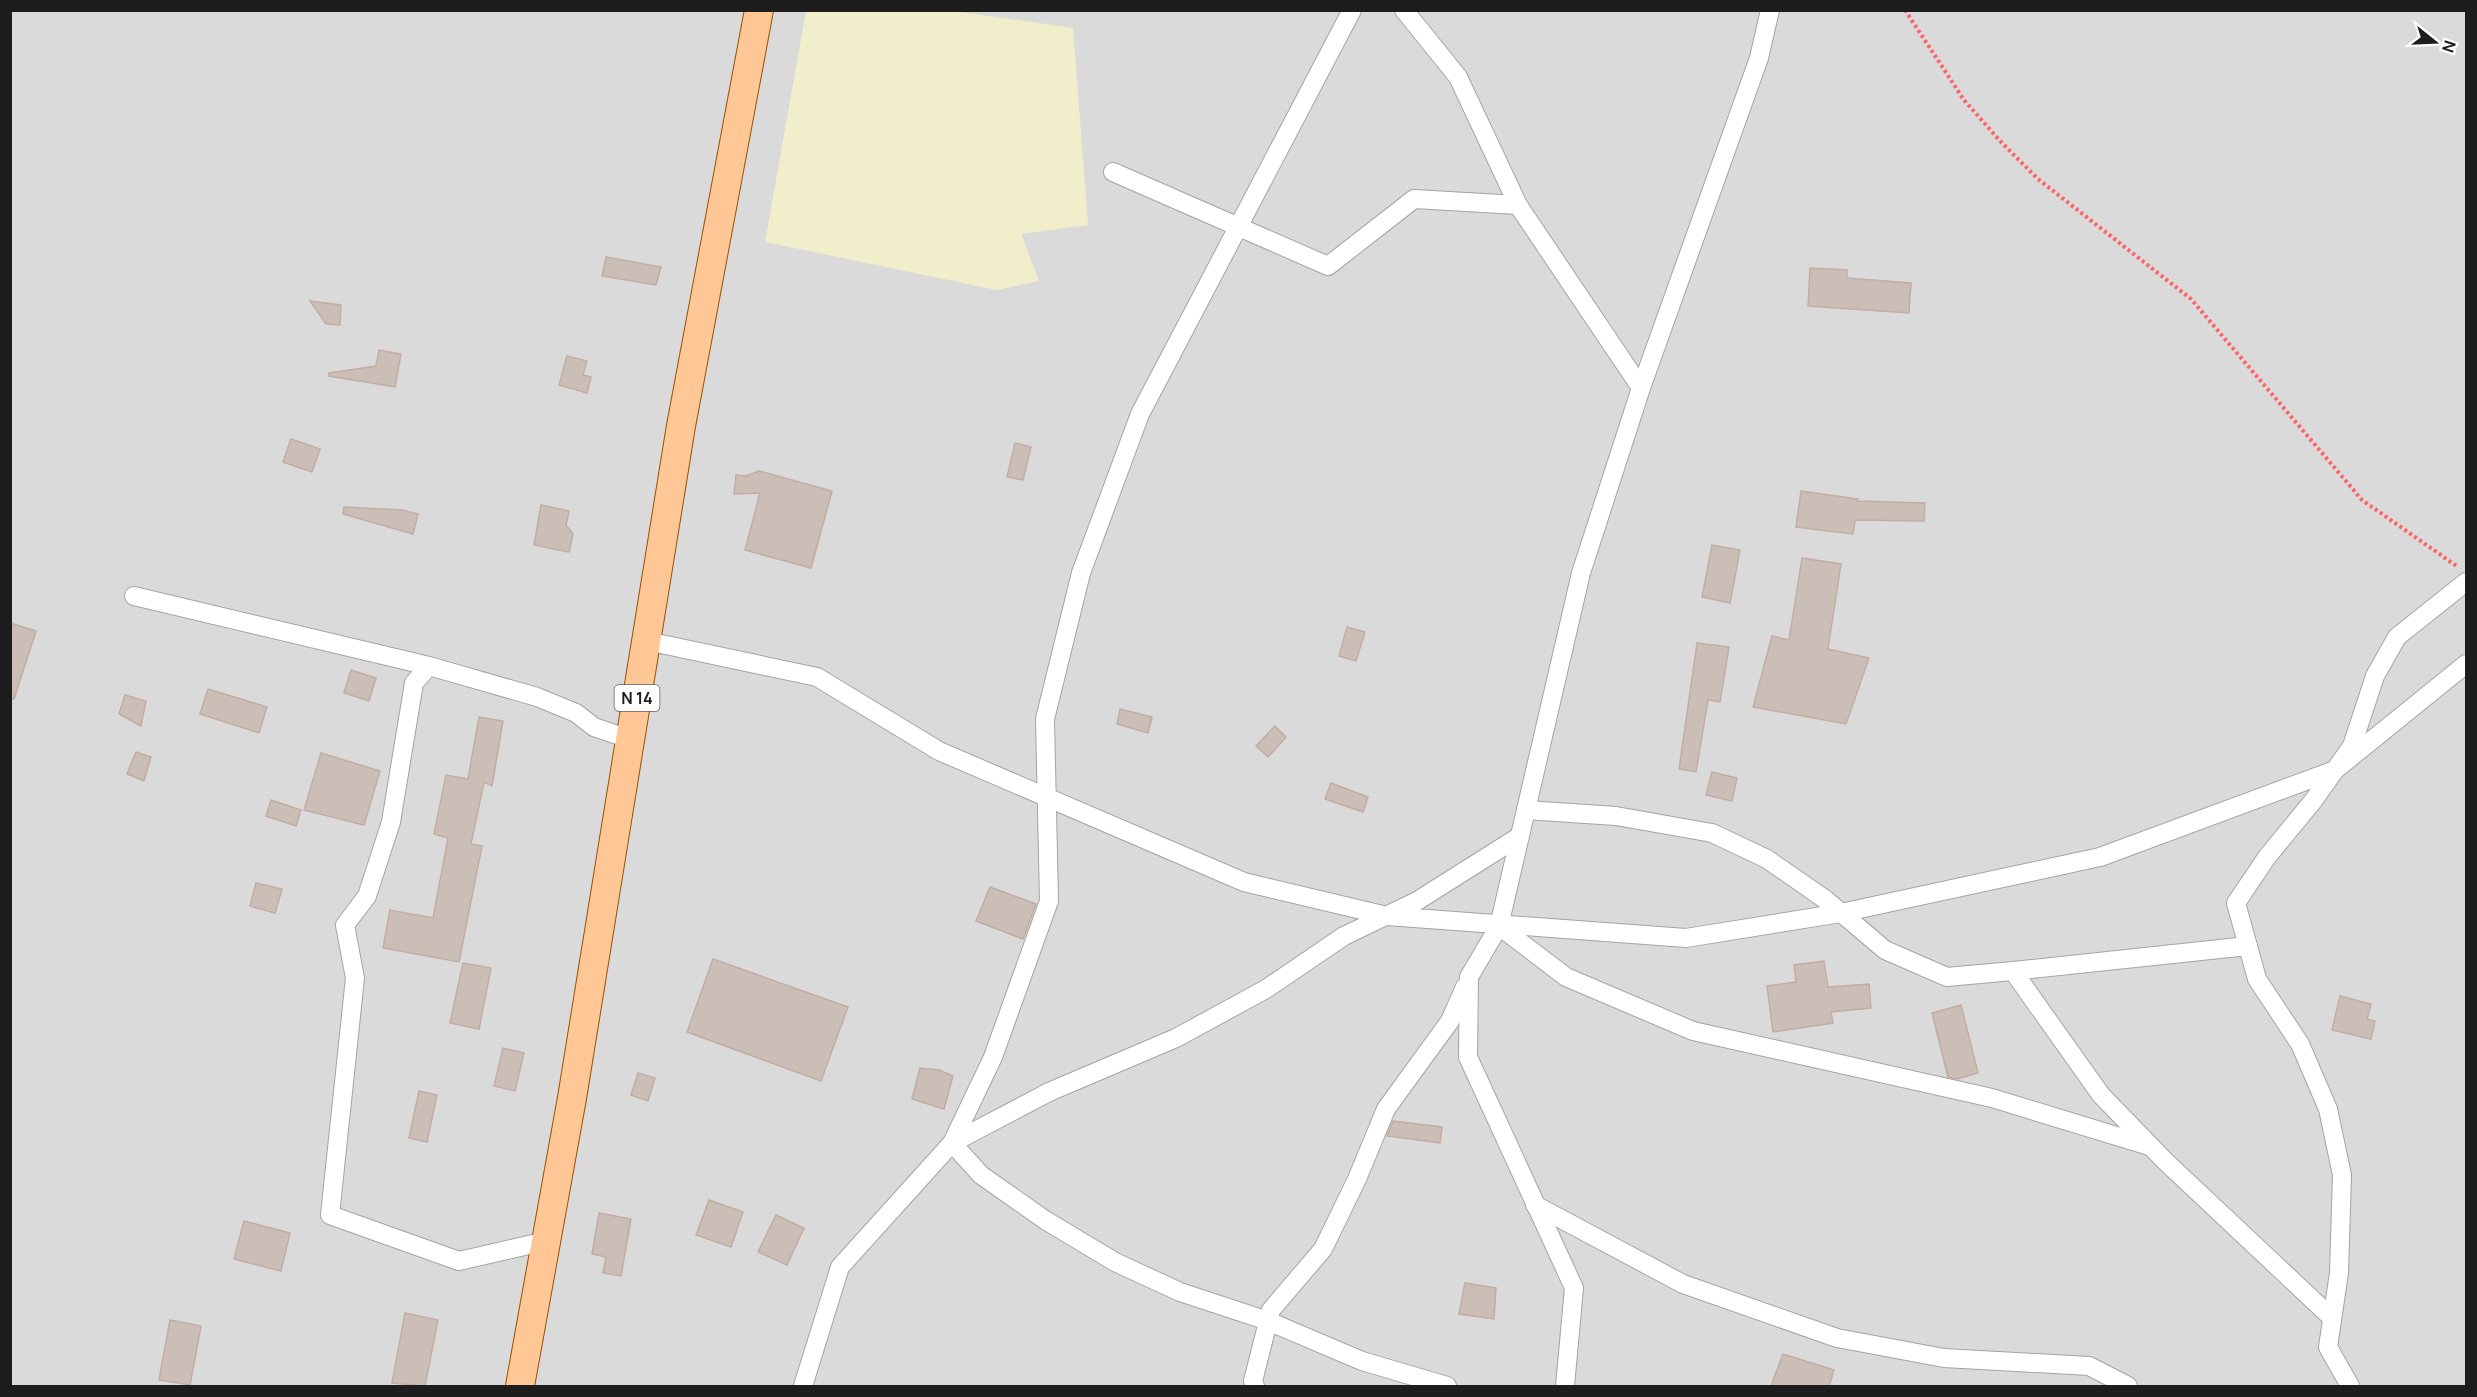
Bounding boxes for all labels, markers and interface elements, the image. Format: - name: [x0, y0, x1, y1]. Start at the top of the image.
- north arrow: [2405, 12, 2465, 72]
- text: N: [2437, 38, 2462, 56]
- road number: N 14: [614, 685, 660, 711]

